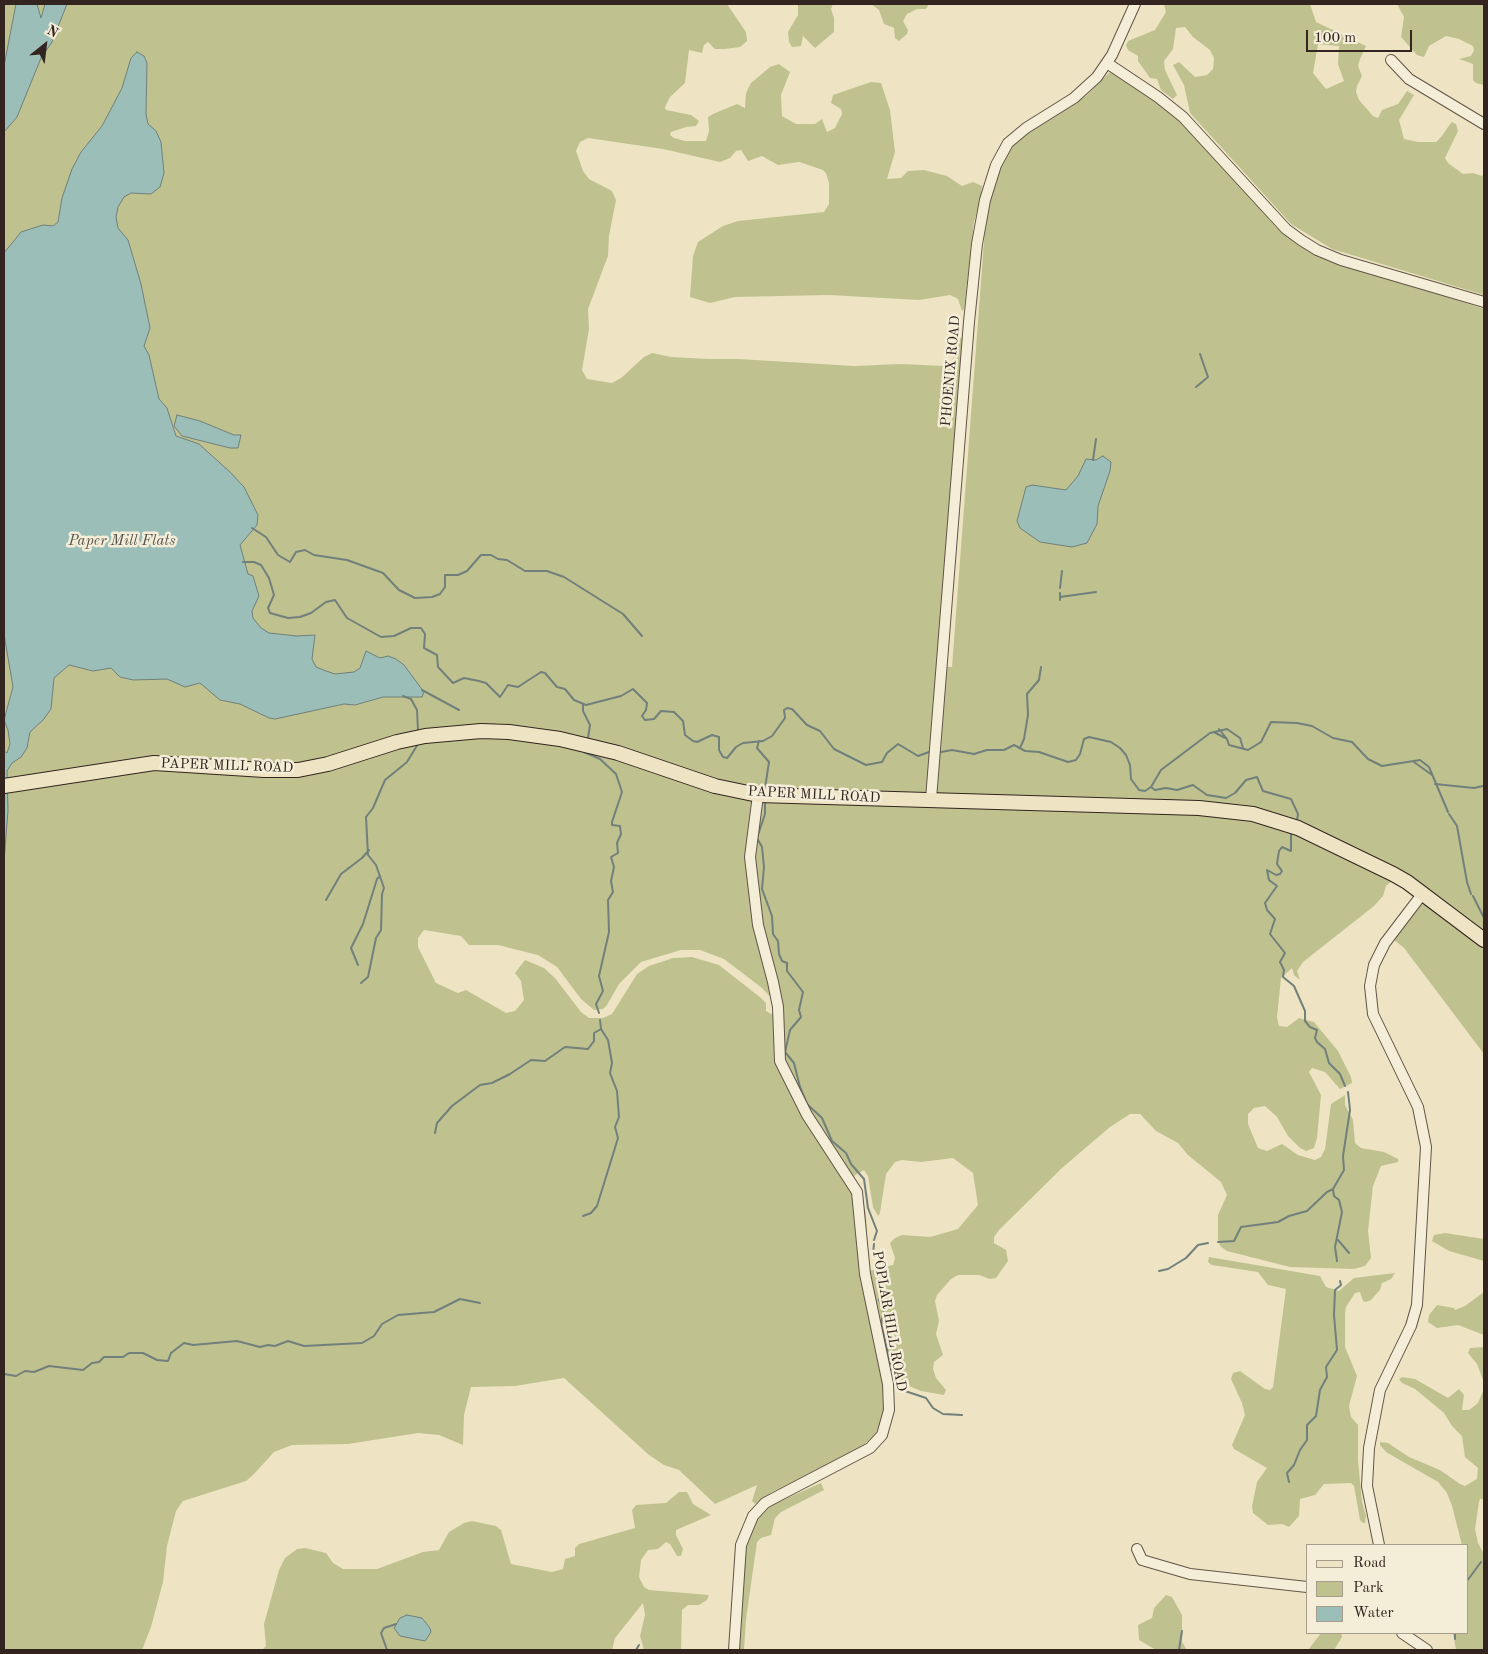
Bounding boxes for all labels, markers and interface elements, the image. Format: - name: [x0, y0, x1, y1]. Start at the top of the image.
- north arrow: [20, 20, 70, 70]
- scale bar: [1308, 20, 1414, 52]
- text: N: [44, 23, 60, 41]
- text: 100 m: [1314, 31, 1356, 46]
- street label: PHOENIX ROAD: [938, 315, 964, 427]
- water label: Paper Mill Flats: [68, 532, 176, 550]
- street label: PAPER MILL ROAD: [160, 755, 294, 777]
- street label: PAPER MILL ROAD: [747, 783, 881, 807]
- street label: POPLAR HILL ROAD: [868, 1249, 910, 1393]
- legend: [1306, 1544, 1468, 1634]
- text: Road: [1353, 1556, 1386, 1571]
- text: Park: [1353, 1581, 1384, 1596]
- text: Water: [1353, 1606, 1394, 1621]

